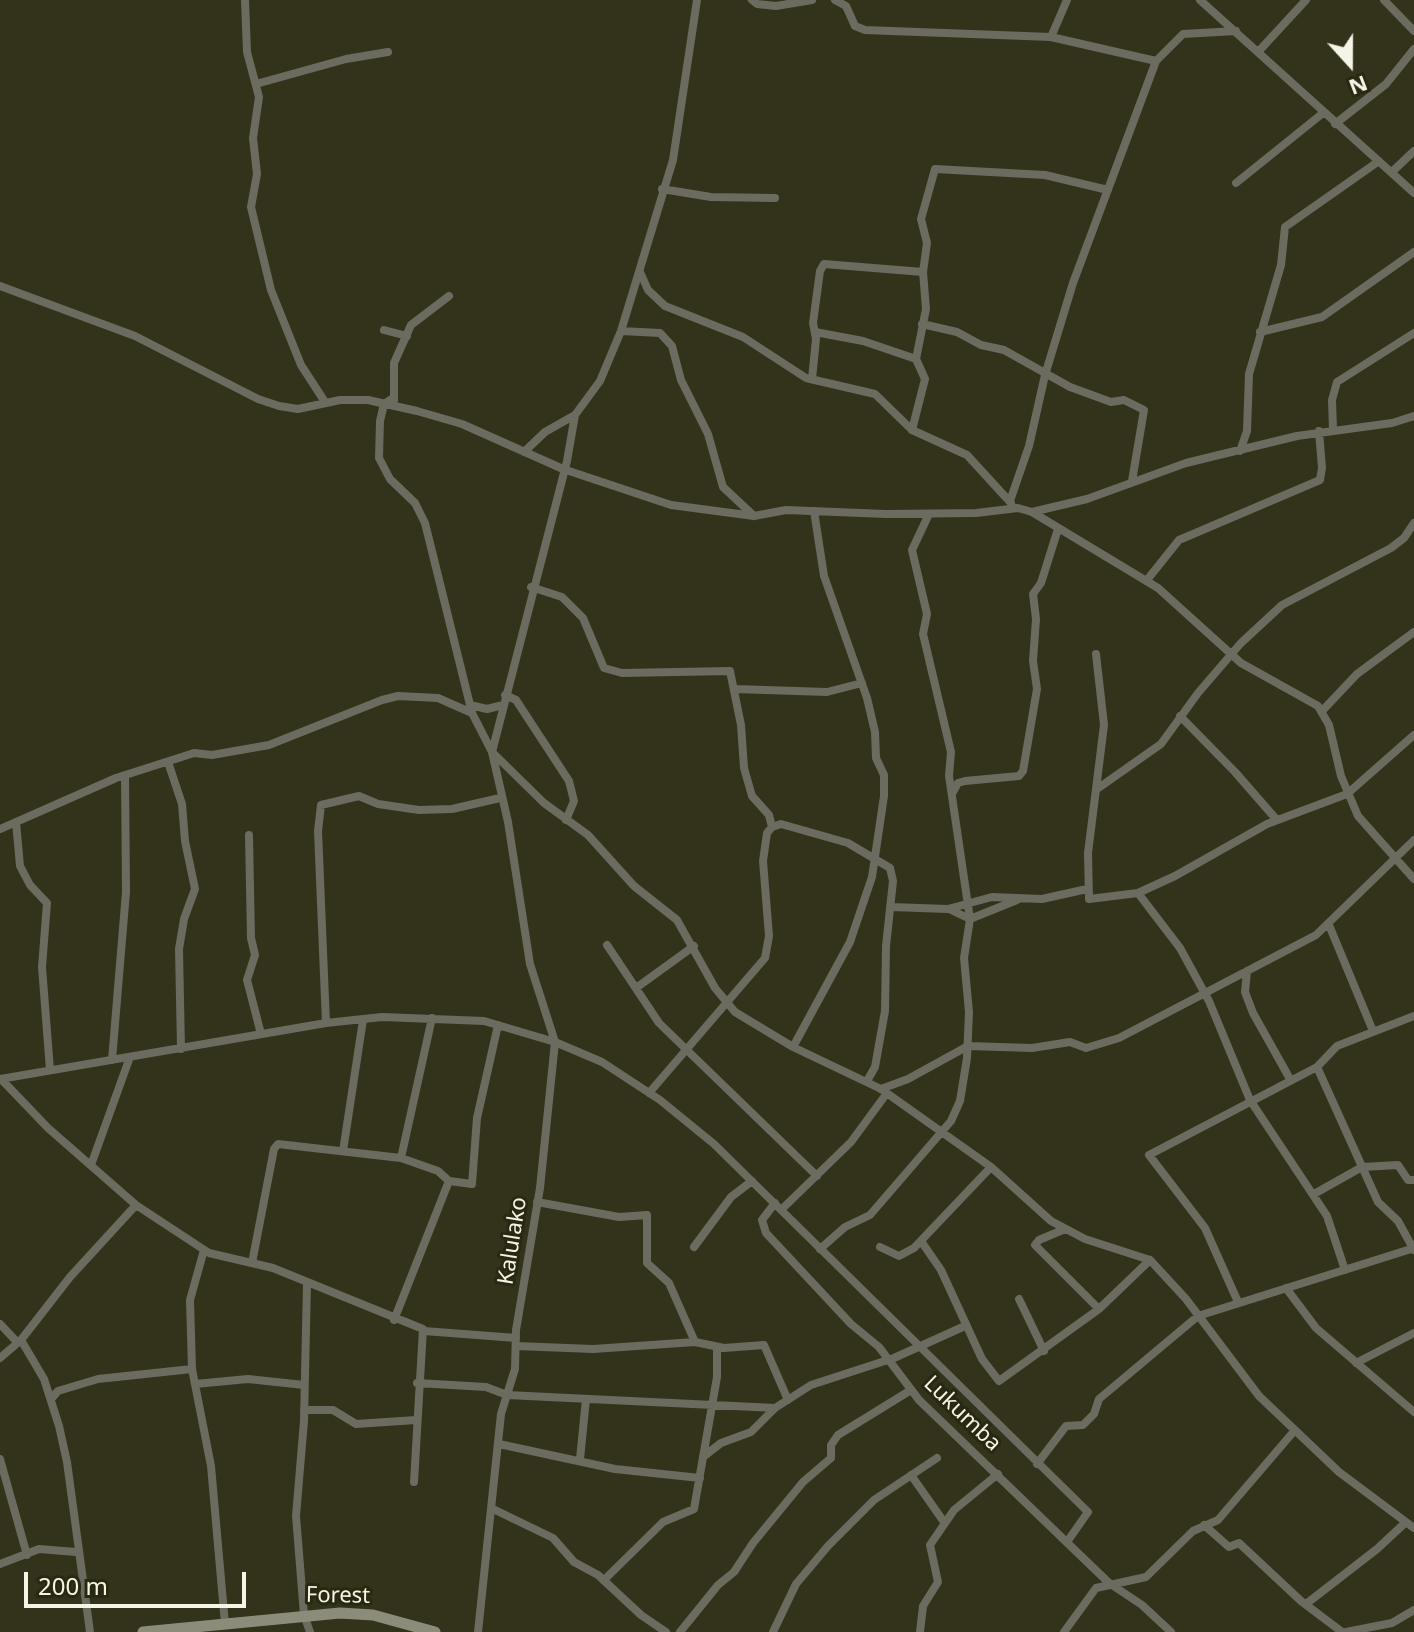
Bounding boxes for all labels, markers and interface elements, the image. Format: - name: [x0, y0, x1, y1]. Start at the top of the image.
- north arrow: [1310, 24, 1390, 104]
- text: N: [1345, 69, 1372, 104]
- street label: Kalulako: [493, 1195, 533, 1287]
- street label: Lukumba: [918, 1371, 1006, 1457]
- scale bar: [28, 1556, 250, 1606]
- text: 200 m: [38, 1569, 108, 1602]
- street label: Forest: [306, 1582, 370, 1610]

